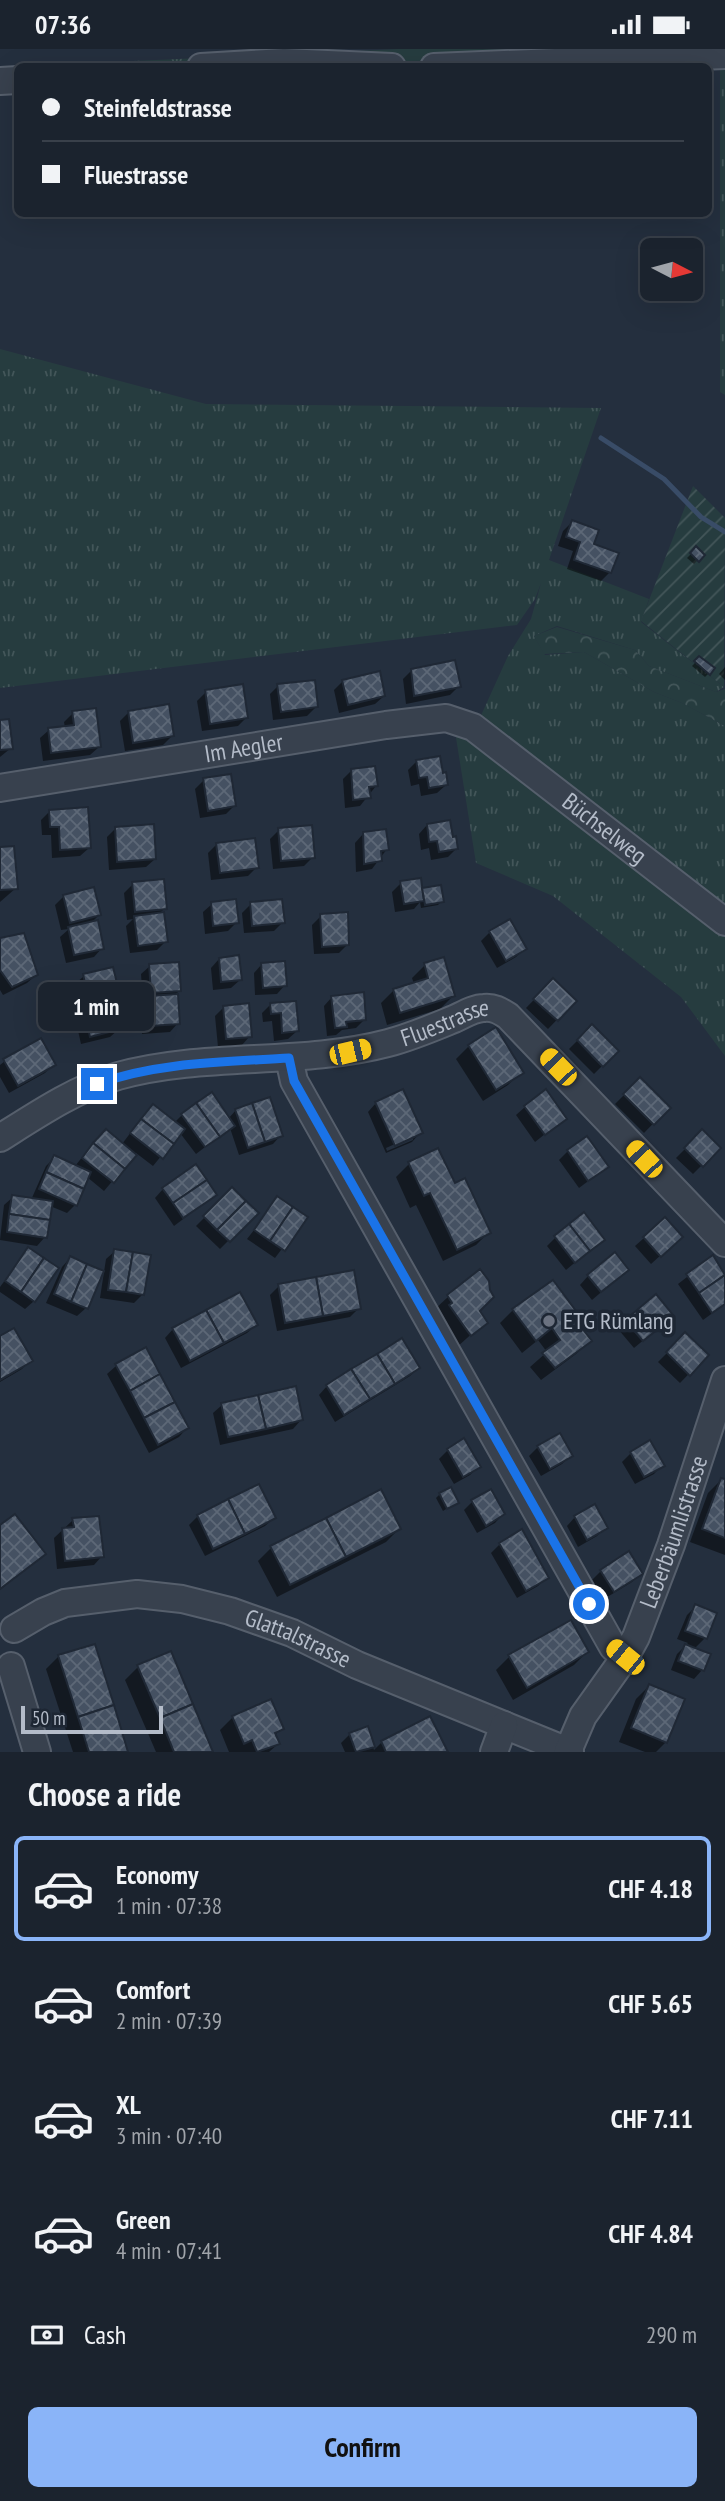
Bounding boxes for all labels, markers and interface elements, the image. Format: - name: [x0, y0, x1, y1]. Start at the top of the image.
- text: 07:36: [35, 8, 91, 41]
- text: Steinfeldstrasse: [84, 91, 232, 124]
- text: Fluestrasse: [84, 158, 188, 191]
- north arrow: [640, 238, 704, 301]
- map controls: [640, 238, 703, 301]
- street label: Im Aegler: [202, 726, 286, 769]
- street label: Büchselweg: [556, 786, 653, 871]
- callout: 1 min: [39, 983, 155, 1031]
- text: 1 min: [73, 992, 119, 1021]
- street label: Fluestrasse: [397, 992, 489, 1053]
- car: [328, 1037, 373, 1067]
- car: [536, 1045, 581, 1089]
- route end: [81, 1068, 113, 1100]
- car: [622, 1136, 667, 1182]
- place label: ETG Rümlang: [563, 1305, 674, 1336]
- marker: ETG Rümlang: [541, 1313, 557, 1329]
- street label: Leberbäumlistrasse: [632, 1452, 714, 1613]
- route start: [573, 1588, 605, 1620]
- street label: Glattalstrasse: [241, 1602, 356, 1675]
- car: [603, 1636, 648, 1678]
- scale bar: [21, 1703, 163, 1735]
- text: 50 m: [32, 1706, 66, 1730]
- text: Choose a ride: [28, 1773, 181, 1815]
- icon: car: [32, 1857, 95, 1920]
- text: Economy: [116, 1858, 198, 1891]
- text: CHF 4.18: [608, 1872, 693, 1905]
- text: 1 min · 07:38: [116, 1891, 222, 1920]
- icon: car: [32, 1972, 95, 2035]
- text: Comfort: [116, 1973, 190, 2006]
- text: CHF 5.65: [608, 1987, 693, 2020]
- text: 2 min · 07:39: [116, 2006, 222, 2035]
- icon: car: [32, 2087, 95, 2150]
- text: XL: [116, 2088, 141, 2121]
- text: CHF 7.11: [611, 2102, 693, 2135]
- text: 3 min · 07:40: [116, 2121, 222, 2150]
- icon: car: [32, 2202, 95, 2265]
- text: Green: [116, 2203, 171, 2236]
- text: CHF 4.84: [608, 2217, 693, 2250]
- text: 4 min · 07:41: [116, 2236, 222, 2265]
- icon: cash: [28, 2316, 66, 2354]
- text: Cash: [84, 2318, 126, 2351]
- text: 290 m: [646, 2320, 697, 2349]
- button: Confirm: [28, 2407, 697, 2487]

